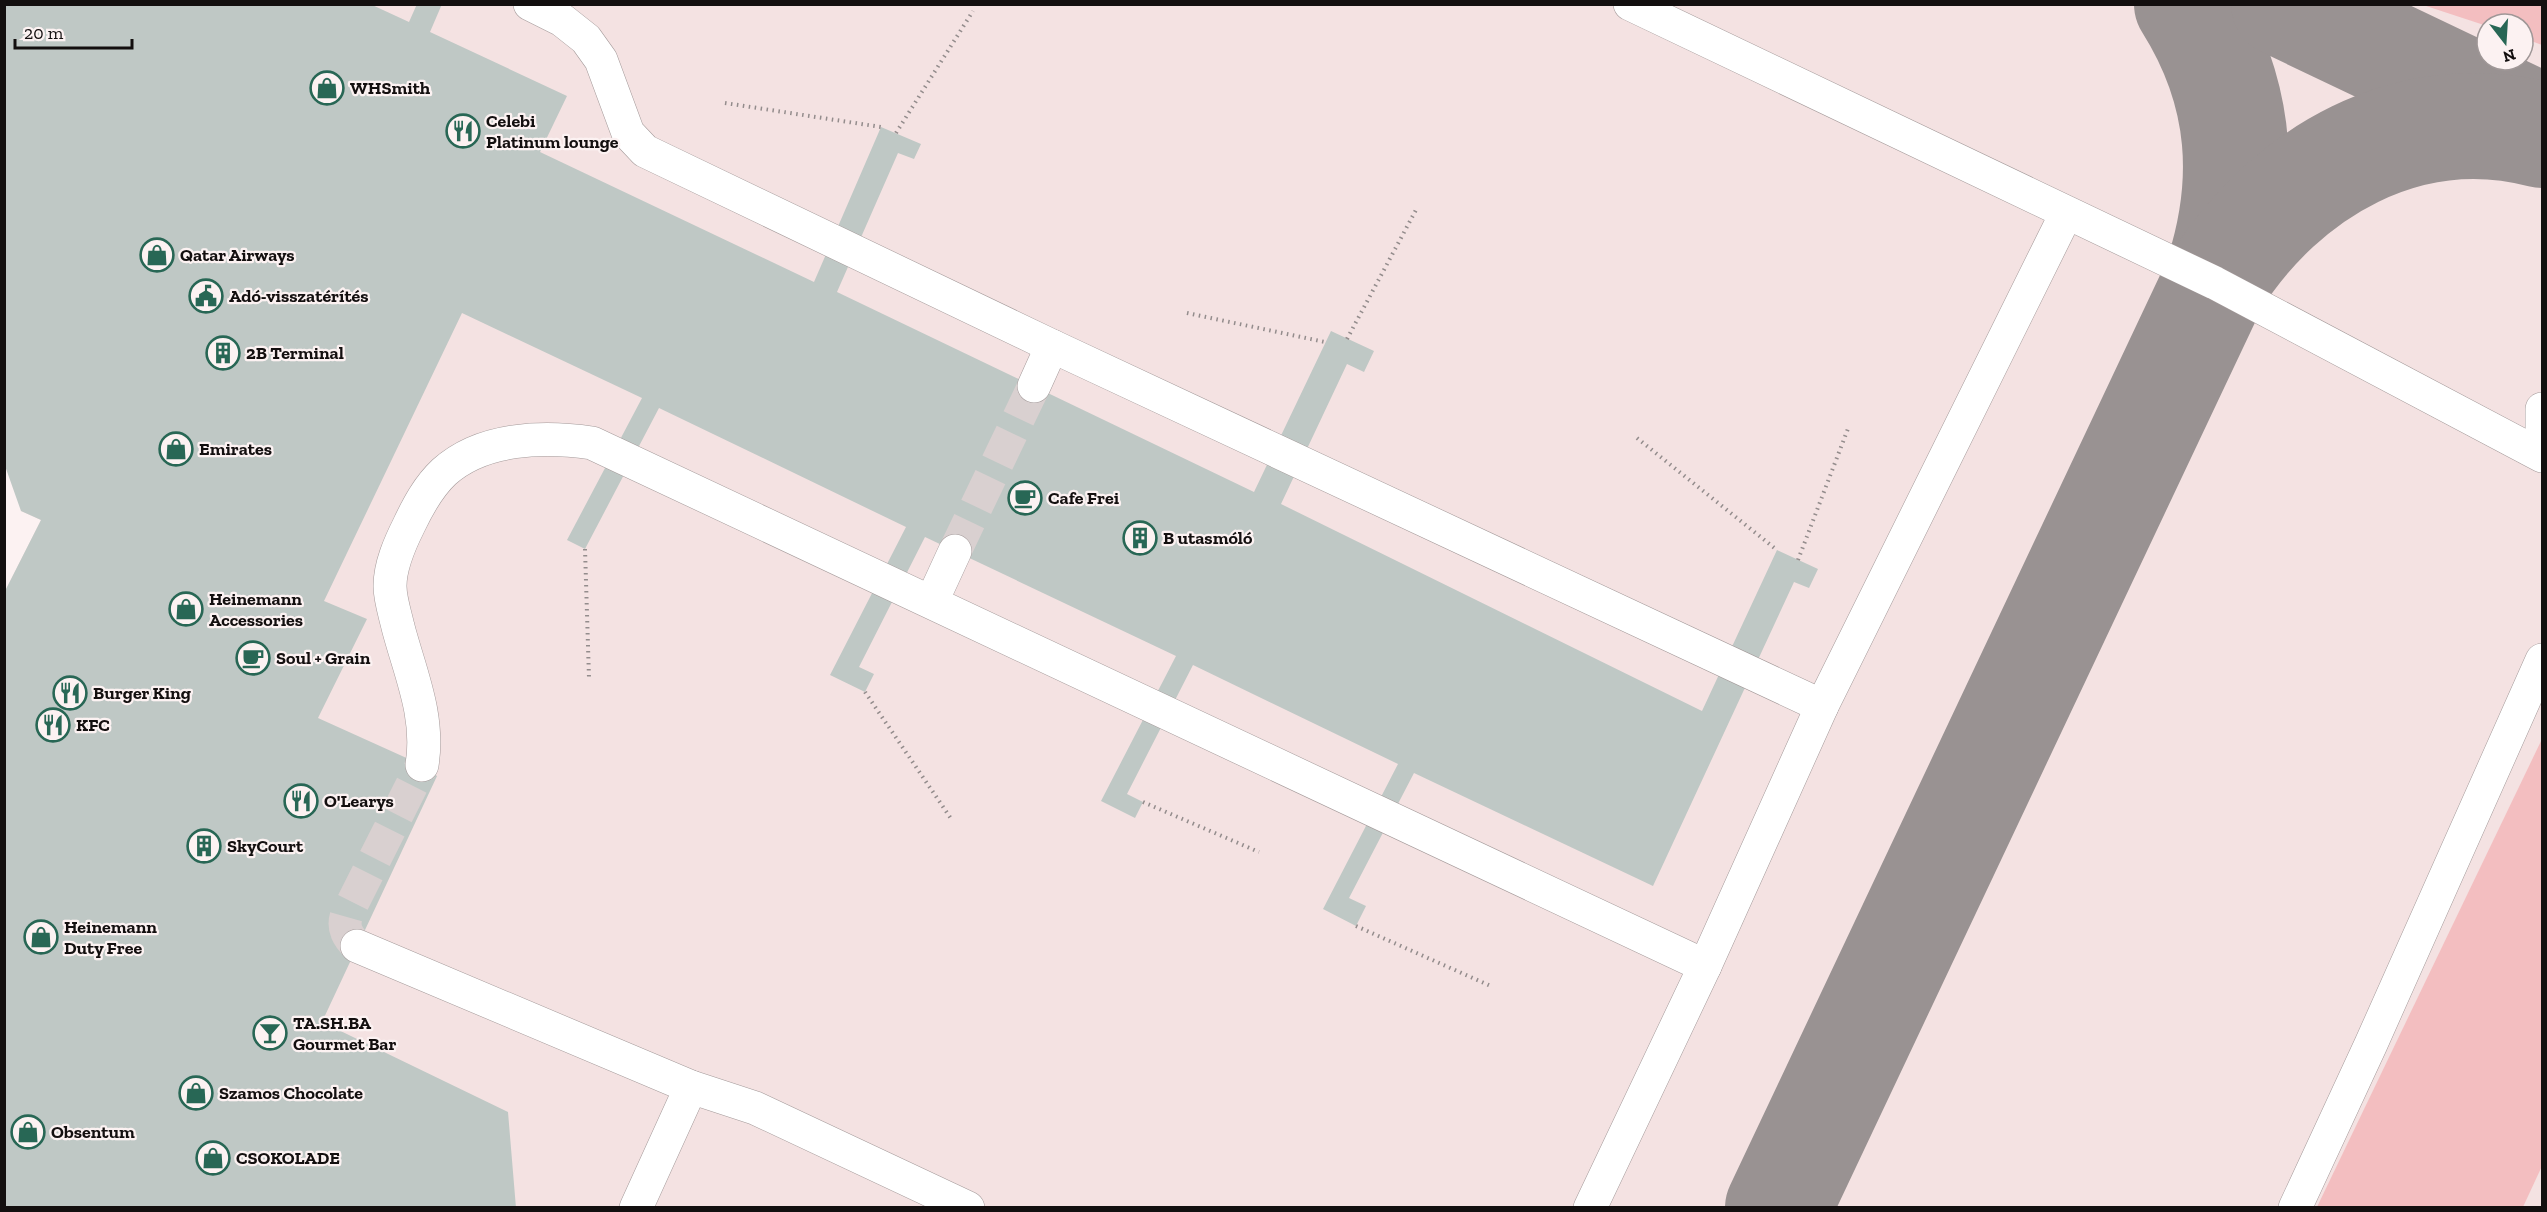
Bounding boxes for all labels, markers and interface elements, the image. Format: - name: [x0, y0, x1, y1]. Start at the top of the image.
- scale bar: [15, 12, 132, 50]
- north arrow: [2475, 12, 2535, 72]
- text: 20 m: [24, 22, 64, 44]
- text: N: [2501, 45, 2518, 67]
- shop icon: WHSmith: [309, 70, 345, 106]
- place label: WHSmith: [350, 77, 431, 99]
- place label: Celebi Platinum lounge: [486, 110, 619, 153]
- restaurant icon: Celebi Platinum lounge: [445, 113, 481, 149]
- shop icon: Qatar Airways: [139, 237, 175, 273]
- place label: Qatar Airways: [180, 244, 294, 266]
- public building icon: Adó-visszatérítés: [188, 278, 224, 314]
- place label: Adó-visszatérítés: [229, 285, 369, 307]
- building icon: 2B Terminal: [205, 335, 241, 371]
- place label: 2B Terminal: [246, 342, 344, 364]
- shop icon: Emirates: [158, 431, 194, 467]
- place label: Emirates: [199, 438, 272, 460]
- cafe icon: Cafe Frei: [1007, 480, 1043, 516]
- place label: Cafe Frei: [1048, 487, 1120, 509]
- building icon: B utasmóló: [1122, 520, 1158, 556]
- place label: B utasmóló: [1163, 527, 1253, 549]
- place label: Heinemann Accessories: [209, 588, 303, 631]
- shop icon: Heinemann Accessories: [168, 591, 204, 627]
- cafe icon: Soul + Grain: [235, 640, 271, 676]
- place label: Soul + Grain: [276, 647, 371, 669]
- restaurant icon: Burger King: [52, 675, 88, 711]
- place label: Burger King: [93, 682, 191, 704]
- restaurant icon: KFC: [35, 707, 71, 743]
- place label: KFC: [76, 714, 110, 736]
- restaurant icon: O'Learys: [283, 783, 319, 819]
- place label: O'Learys: [324, 790, 394, 812]
- building icon: SkyCourt: [186, 828, 222, 864]
- place label: SkyCourt: [227, 835, 304, 857]
- place label: Heinemann Duty Free: [64, 916, 157, 959]
- shop icon: Heinemann Duty Free: [23, 919, 59, 955]
- place label: TA.SH.BA Gourmet Bar: [293, 1012, 396, 1055]
- bar icon: TA.SH.BA Gourmet Bar: [252, 1015, 288, 1051]
- shop icon: Szamos Chocolate: [178, 1075, 214, 1111]
- place label: Szamos Chocolate: [219, 1082, 363, 1104]
- shop icon: Obsentum: [10, 1114, 46, 1150]
- place label: Obsentum: [51, 1121, 135, 1143]
- shop icon: CSOKOLADE: [195, 1140, 231, 1176]
- place label: CSOKOLADE: [236, 1147, 340, 1169]

